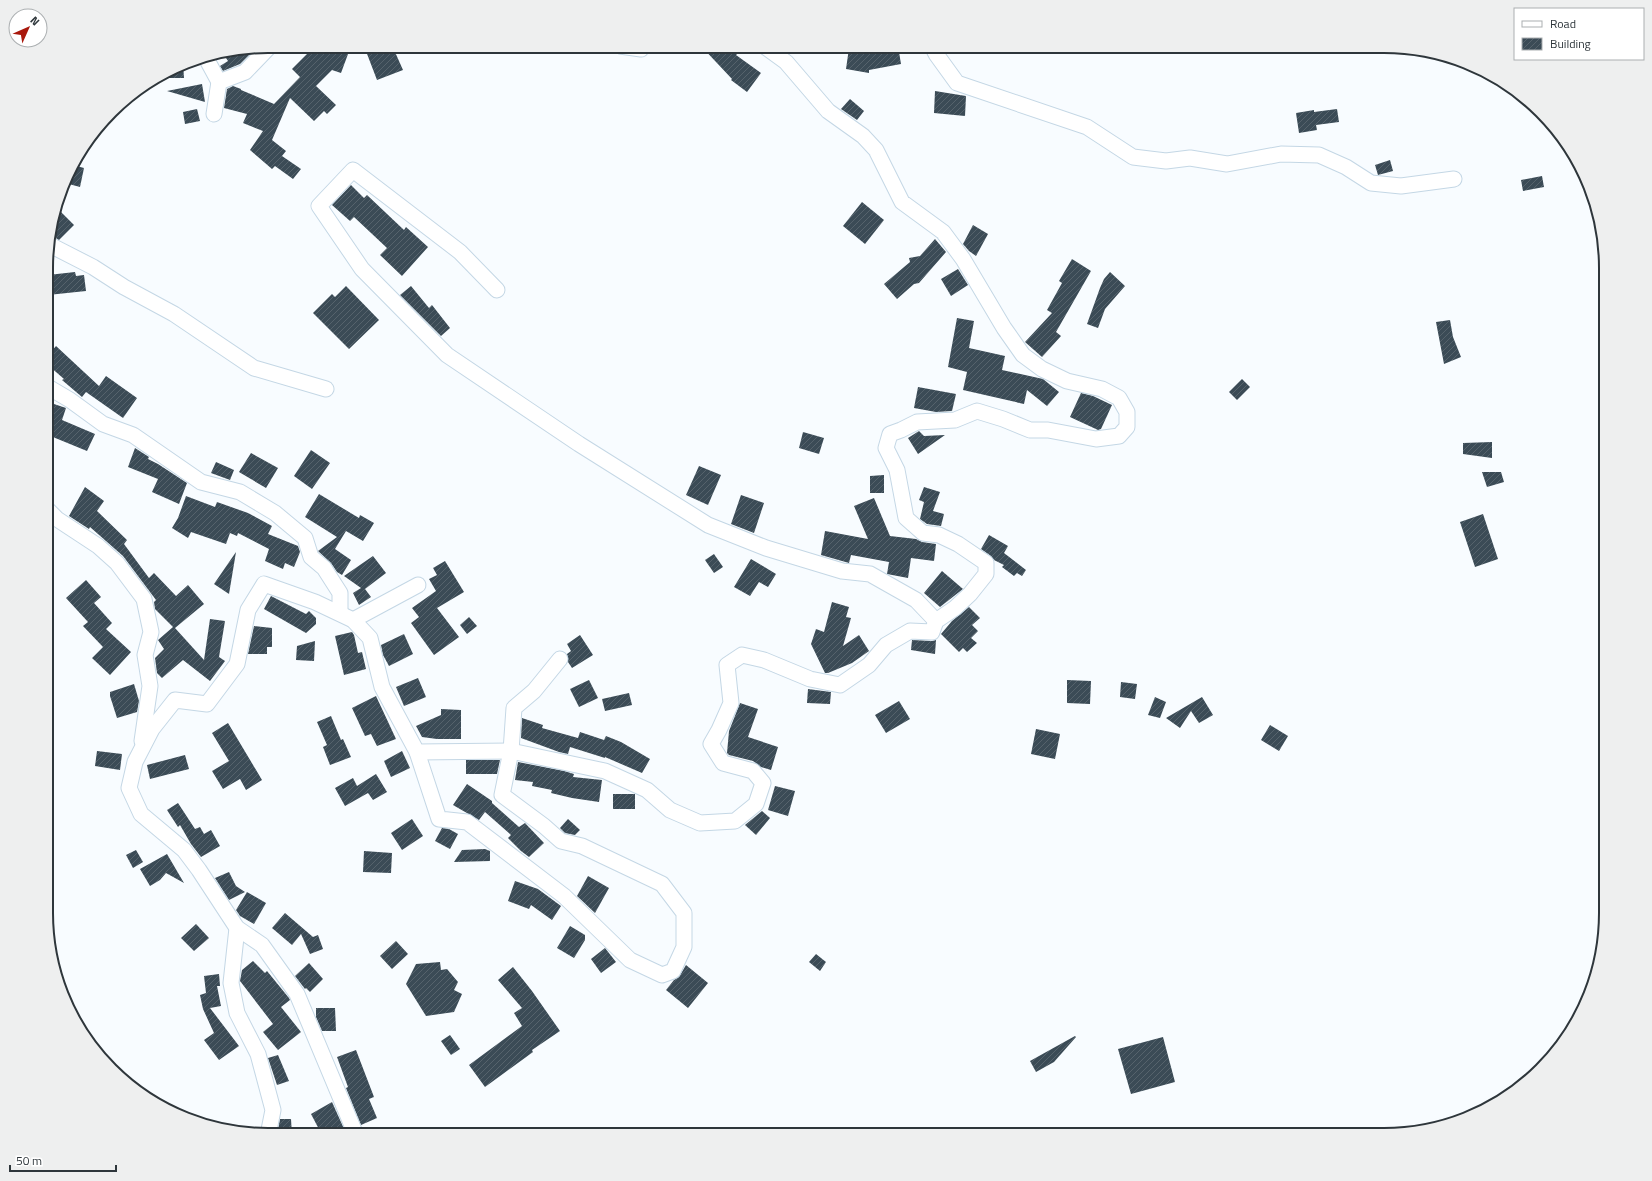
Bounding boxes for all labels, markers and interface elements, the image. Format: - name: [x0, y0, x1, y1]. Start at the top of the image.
- north arrow: [8, 8, 48, 48]
- legend: [1514, 8, 1644, 60]
- text: N: [27, 13, 43, 29]
- text: Road: [1550, 14, 1576, 33]
- text: Building: [1550, 34, 1591, 53]
- scale bar: [10, 1147, 116, 1173]
- text: 50 m: [16, 1151, 42, 1170]

